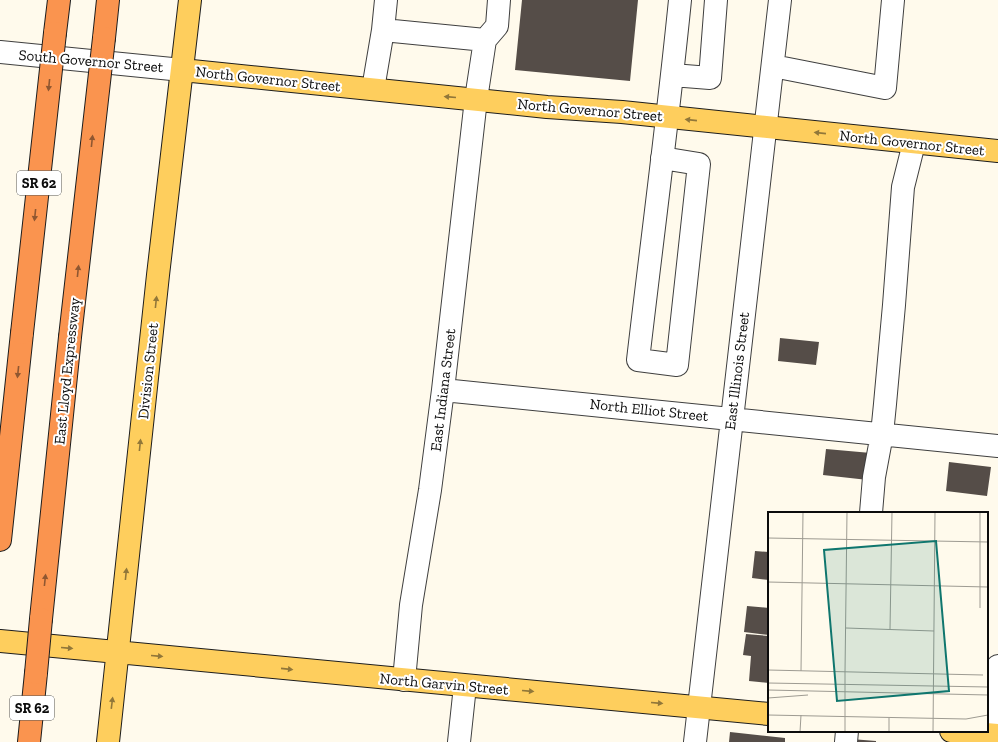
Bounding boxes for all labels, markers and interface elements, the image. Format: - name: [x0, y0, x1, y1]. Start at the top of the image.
- street label: South Governor Street: [18, 46, 165, 76]
- street label: North Governor Street: [195, 62, 342, 96]
- one-way arrow: [46, 79, 53, 91]
- one-way arrow: [444, 93, 456, 100]
- street label: North Governor Street: [517, 95, 664, 125]
- one-way arrow: [685, 117, 697, 124]
- street label: North Governor Street: [839, 126, 986, 160]
- one-way arrow: [814, 130, 826, 136]
- one-way arrow: [89, 135, 95, 148]
- road number: SR 62: [17, 171, 61, 195]
- one-way arrow: [32, 209, 38, 221]
- one-way arrow: [74, 265, 81, 277]
- street label: East Lloyd Expressway: [50, 296, 84, 445]
- one-way arrow: [152, 296, 159, 308]
- street label: East Illinois Street: [721, 311, 753, 431]
- street label: Division Street: [134, 322, 162, 420]
- street label: East Indiana Street: [427, 327, 460, 452]
- one-way arrow: [15, 366, 21, 378]
- street label: North Elliot Street: [589, 395, 710, 425]
- one-way arrow: [137, 439, 144, 451]
- inset map: [768, 512, 988, 732]
- one-way arrow: [123, 568, 129, 580]
- one-way arrow: [41, 574, 48, 586]
- one-way arrow: [61, 644, 73, 651]
- one-way arrow: [151, 653, 163, 660]
- one-way arrow: [281, 665, 293, 672]
- street label: North Garvin Street: [379, 669, 510, 699]
- one-way arrow: [522, 688, 534, 695]
- road number: SR 62: [10, 696, 54, 720]
- one-way arrow: [109, 697, 115, 709]
- one-way arrow: [651, 700, 663, 707]

